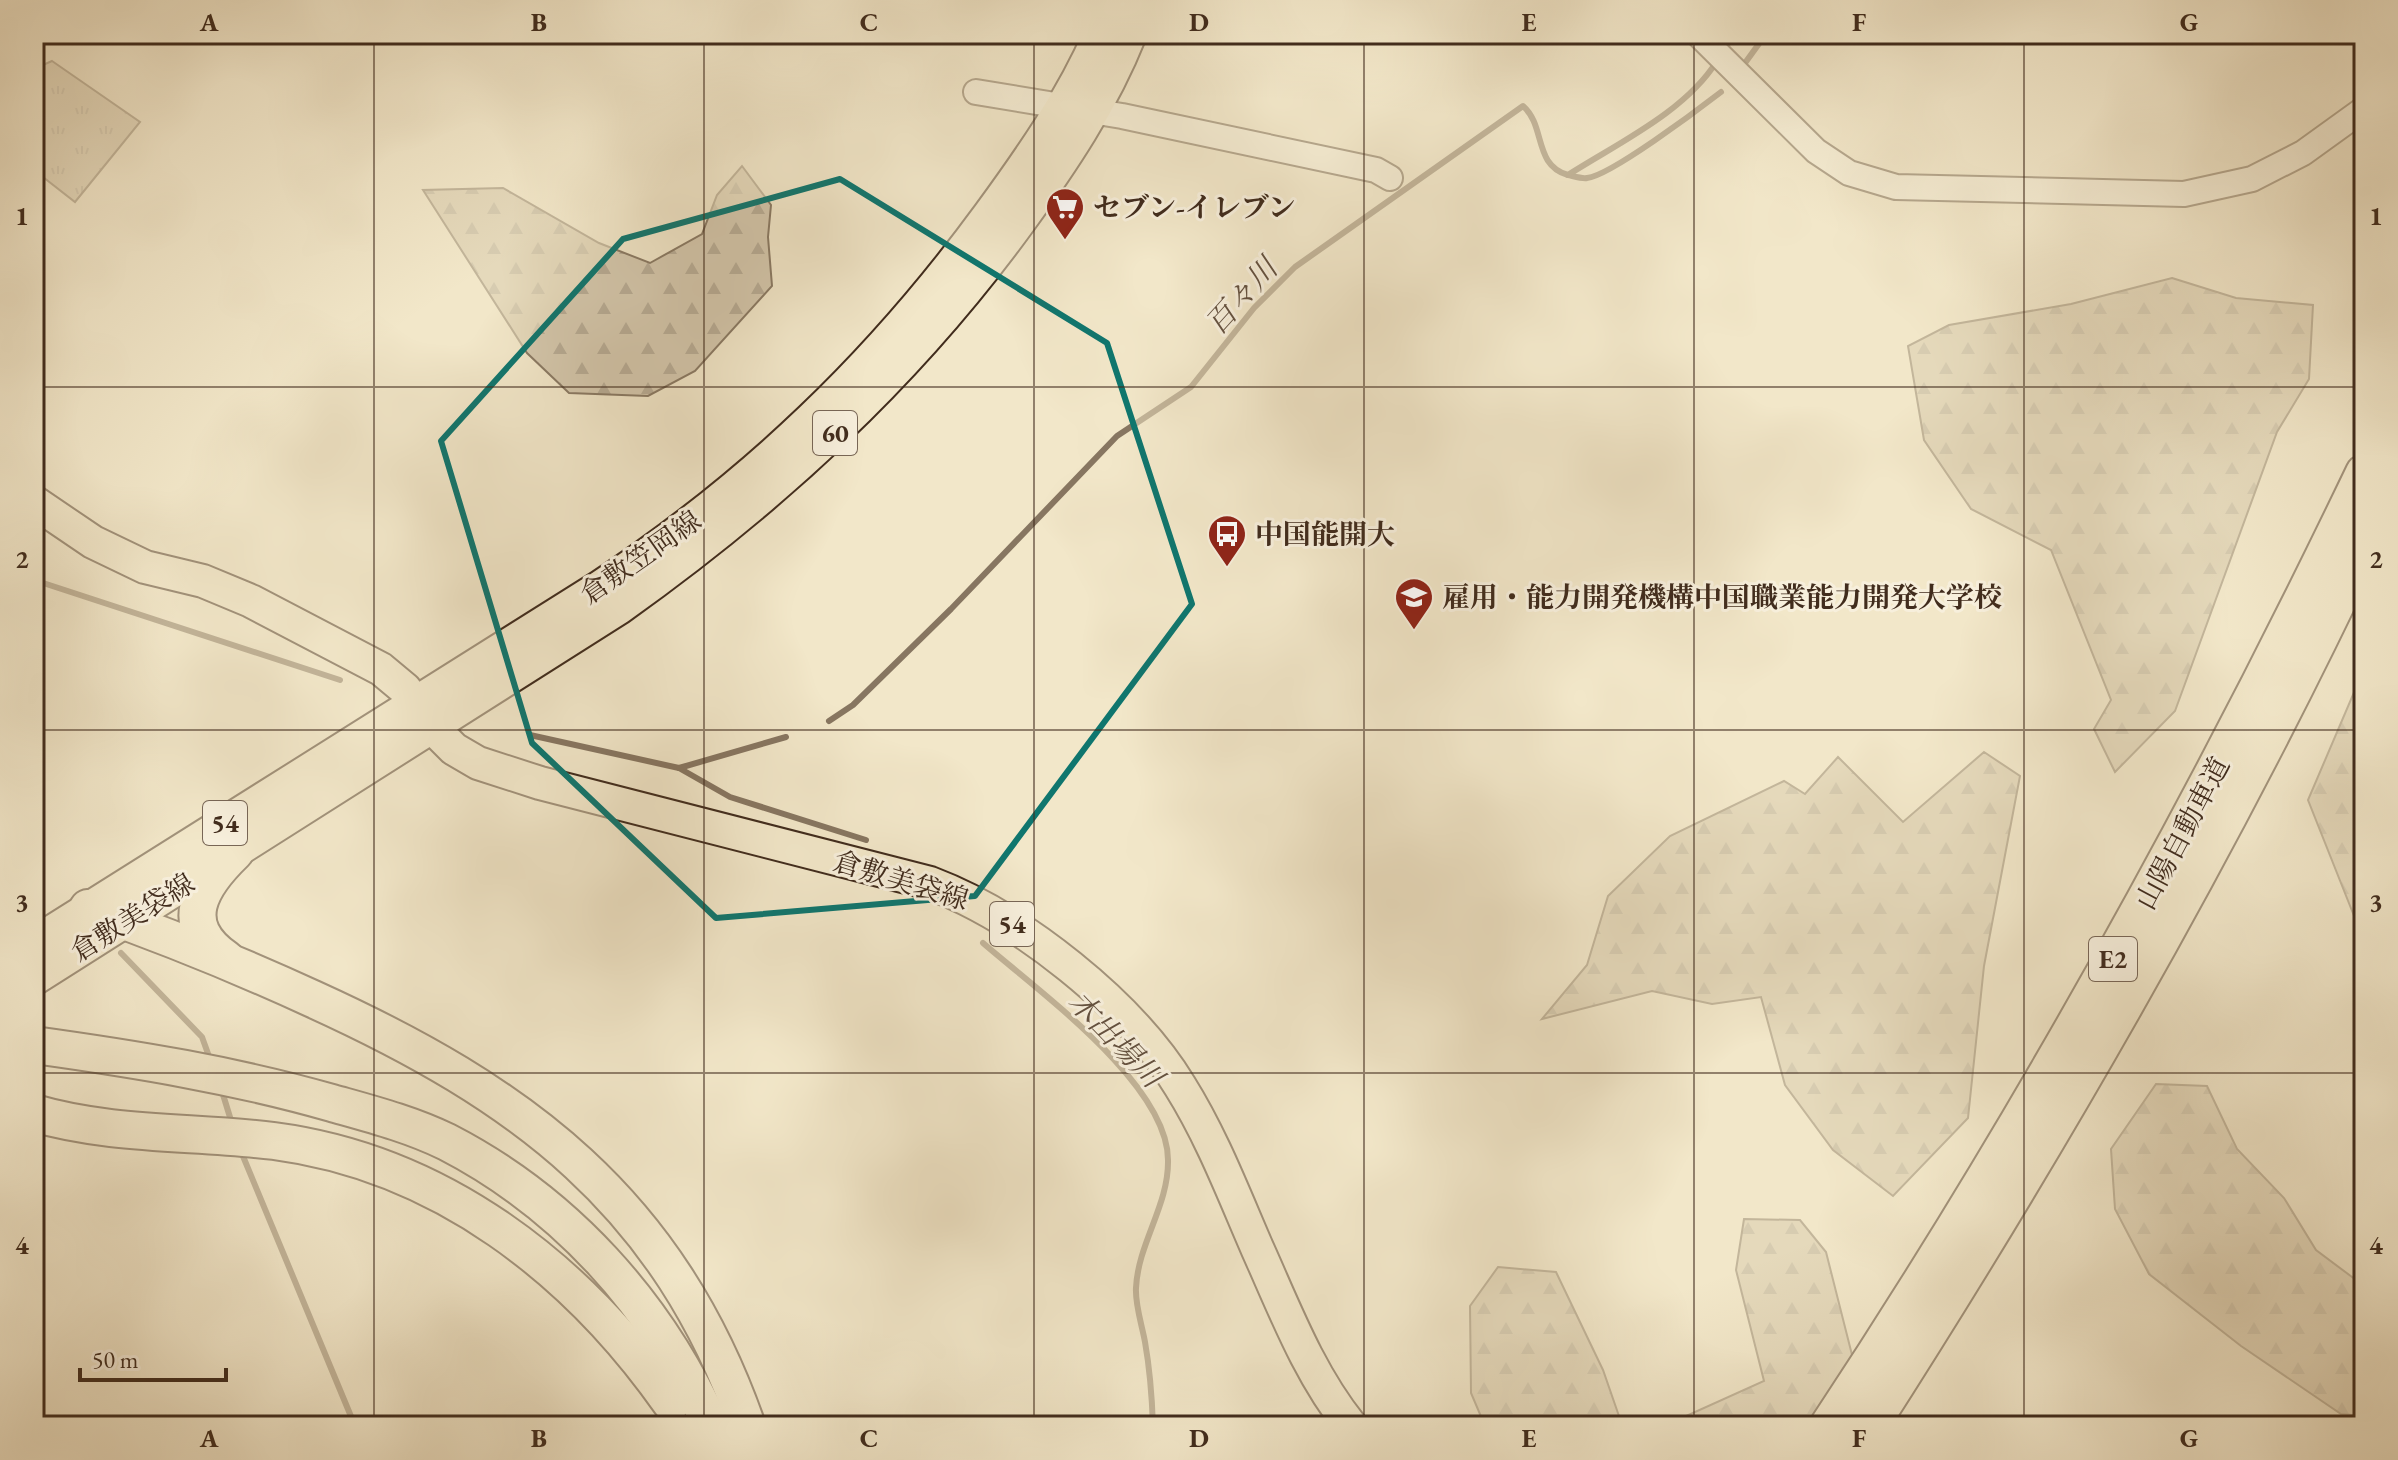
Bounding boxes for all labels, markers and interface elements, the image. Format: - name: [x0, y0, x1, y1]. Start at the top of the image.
- text: A: [199, 5, 219, 39]
- text: B: [531, 5, 547, 39]
- text: C: [860, 5, 878, 39]
- text: D: [1189, 5, 1209, 39]
- text: E: [1522, 5, 1537, 39]
- text: F: [1852, 5, 1866, 39]
- text: G: [2180, 5, 2199, 39]
- supermarket icon: セブン-イレブン: [1044, 186, 1086, 241]
- place label: セブン-イレブン: [1093, 189, 1296, 225]
- text: 1: [15, 199, 29, 233]
- text: 1: [2369, 199, 2383, 233]
- water label: 百々川: [1196, 247, 1288, 342]
- road number: 60: [813, 411, 857, 455]
- street label: 倉敷笠岡線: [572, 502, 708, 612]
- bus stop icon: 中国能開大: [1206, 513, 1248, 568]
- place label: 中国能開大: [1255, 516, 1395, 552]
- text: 2: [15, 542, 29, 576]
- text: 2: [2369, 542, 2383, 576]
- school or university icon: 雇用・能力開発機構中国職業能力開発大学校: [1393, 576, 1435, 631]
- place label: 雇用・能力開発機構中国職業能力開発大学校: [1442, 579, 2002, 615]
- street label: 山陽自動車道: [2127, 750, 2237, 916]
- road number: 54: [203, 801, 247, 845]
- street label: 倉敷美袋線: [829, 842, 973, 918]
- street label: 倉敷美袋線: [63, 865, 201, 969]
- text: 3: [15, 885, 29, 919]
- text: 3: [2369, 885, 2383, 919]
- road number: 54: [990, 902, 1034, 946]
- road number: E2: [2089, 937, 2137, 981]
- water label: 木出場川: [1060, 982, 1174, 1098]
- text: 4: [15, 1228, 29, 1262]
- text: 4: [2369, 1228, 2383, 1262]
- scale bar: [80, 1332, 226, 1382]
- text: 50 m: [92, 1344, 139, 1375]
- text: A: [199, 1421, 219, 1455]
- text: B: [531, 1421, 547, 1455]
- text: C: [860, 1421, 878, 1455]
- text: D: [1189, 1421, 1209, 1455]
- text: E: [1522, 1421, 1537, 1455]
- text: F: [1852, 1421, 1866, 1455]
- text: G: [2180, 1421, 2199, 1455]

